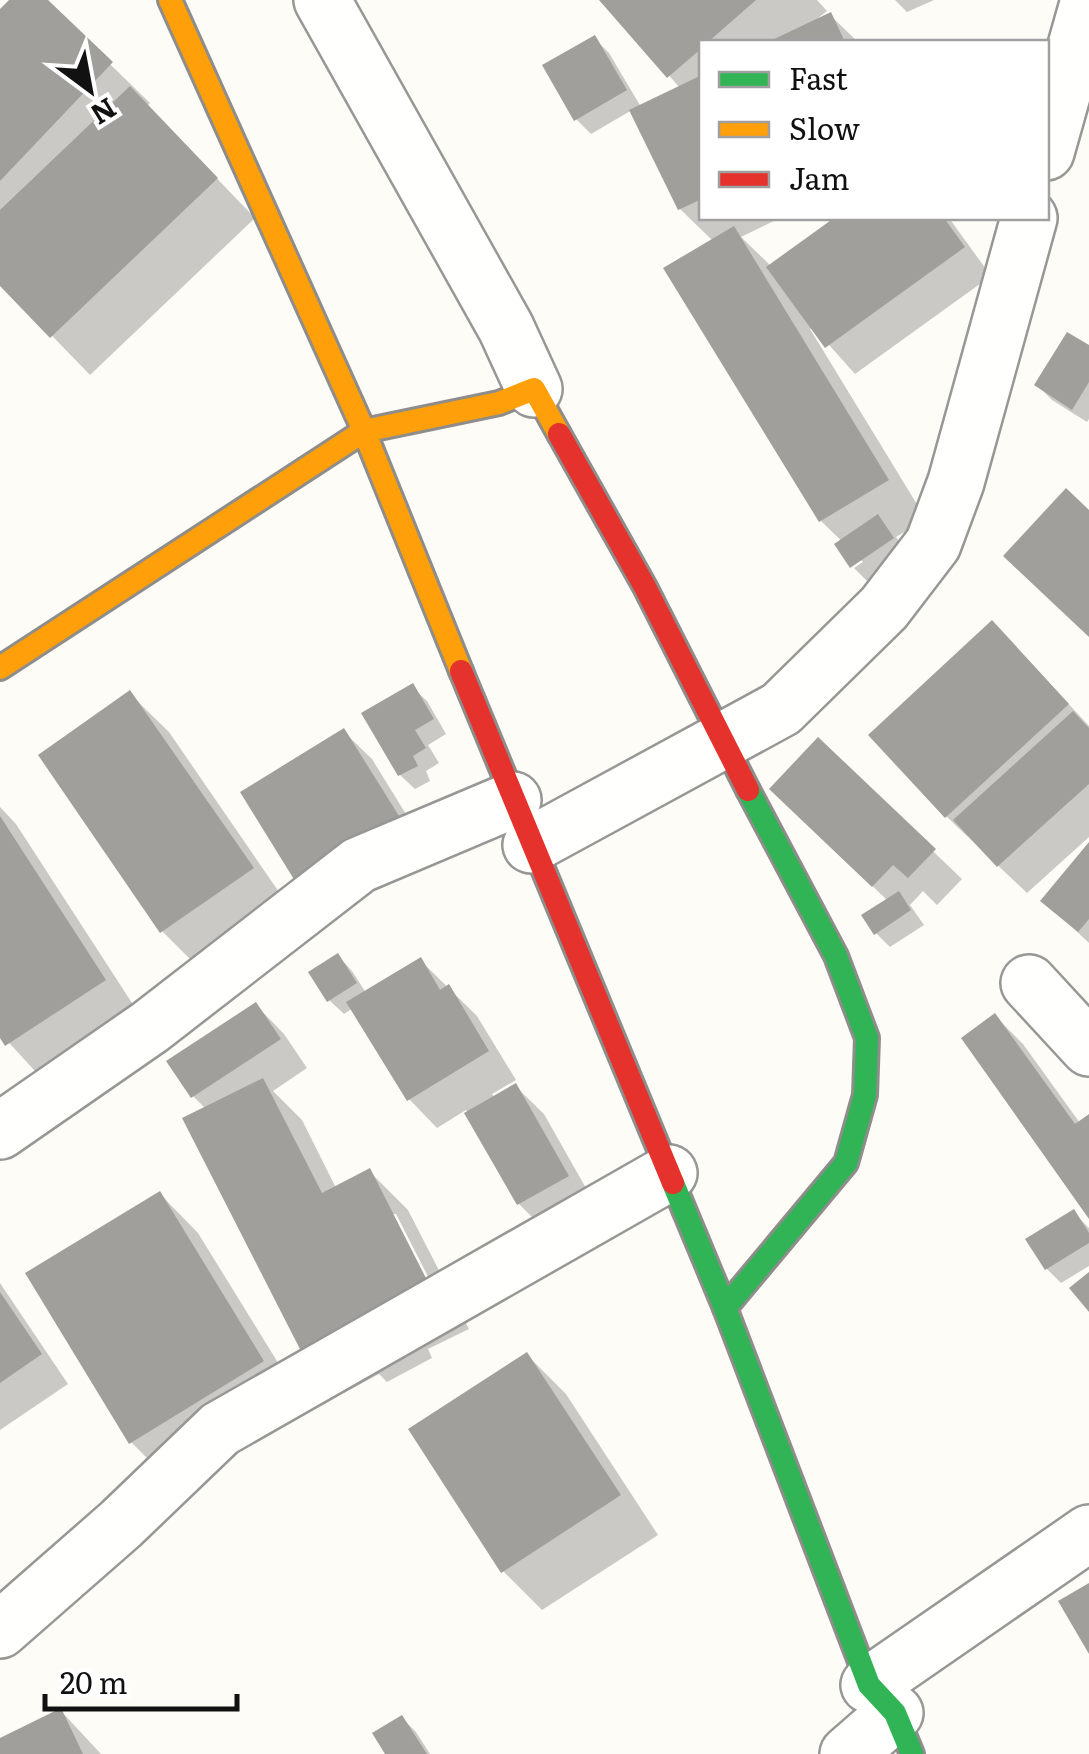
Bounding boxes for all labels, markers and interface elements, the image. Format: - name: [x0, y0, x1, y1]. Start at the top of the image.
- north arrow: [40, 40, 140, 140]
- legend: [699, 40, 1049, 220]
- text: Fast: [789, 55, 848, 99]
- text: N: [83, 89, 125, 137]
- text: Slow: [789, 105, 860, 149]
- text: Jam: [789, 155, 849, 199]
- scale bar: [45, 1649, 238, 1711]
- text: 20 m: [60, 1659, 128, 1703]

